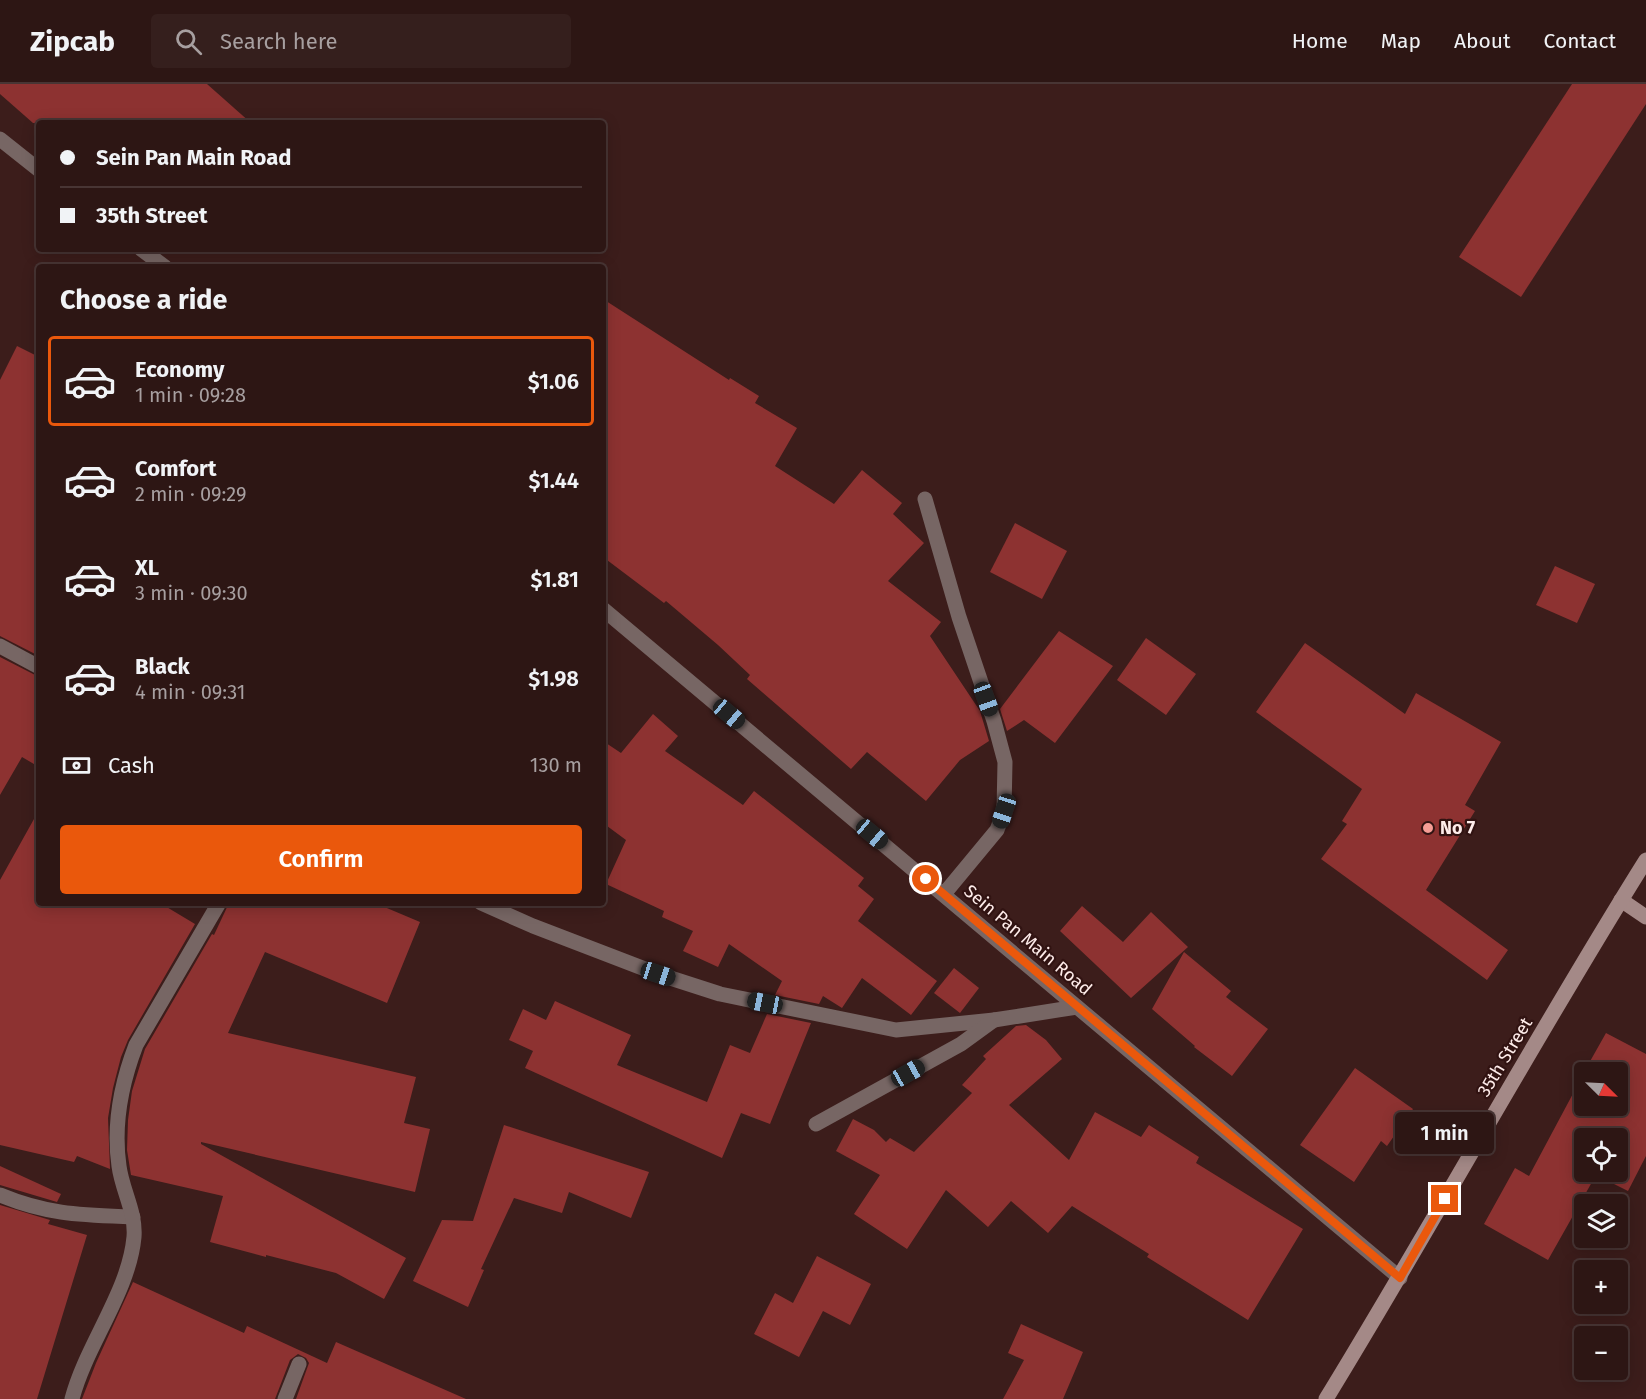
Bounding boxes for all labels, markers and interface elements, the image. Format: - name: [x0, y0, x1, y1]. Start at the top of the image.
- search box: [151, 14, 571, 68]
- text: Zipcab: [30, 25, 115, 58]
- icon: search: [172, 25, 205, 58]
- text: Search here: [220, 28, 338, 55]
- text: Home: [1292, 28, 1348, 54]
- text: Map: [1381, 28, 1421, 54]
- text: About: [1454, 28, 1511, 54]
- text: Contact: [1544, 28, 1616, 54]
- text: Sein Pan Main Road: [96, 144, 291, 171]
- text: 35th Street: [96, 202, 207, 229]
- text: Choose a ride: [60, 284, 227, 316]
- icon: car: [63, 354, 117, 408]
- text: Economy: [135, 356, 224, 383]
- text: $1.06: [528, 368, 579, 395]
- text: 1 min · 09:28: [135, 383, 246, 407]
- icon: car: [63, 453, 117, 507]
- text: Comfort: [135, 455, 216, 482]
- text: $1.44: [528, 467, 579, 494]
- text: 2 min · 09:29: [135, 482, 247, 506]
- icon: car: [63, 552, 117, 606]
- text: XL: [135, 554, 159, 581]
- text: $1.81: [530, 566, 579, 593]
- text: 3 min · 09:30: [135, 581, 248, 605]
- icon: car: [63, 651, 117, 705]
- text: Black: [135, 653, 190, 680]
- text: $1.98: [528, 665, 579, 692]
- car: [971, 679, 1001, 719]
- text: 4 min · 09:31: [135, 680, 245, 704]
- car: [709, 696, 749, 732]
- icon: cash: [60, 749, 93, 782]
- text: Cash: [108, 752, 155, 779]
- text: 130 m: [530, 753, 582, 777]
- car: [990, 791, 1018, 831]
- car: [852, 816, 892, 852]
- place label: No 7: [1440, 817, 1476, 839]
- marker: No 7: [1421, 821, 1435, 835]
- button: Confirm: [60, 825, 582, 894]
- route start: [912, 865, 939, 892]
- street label: Sein Pan Main Road: [960, 880, 1096, 1000]
- car: [638, 960, 678, 988]
- car: [746, 991, 784, 1015]
- street label: 35th Street: [1473, 1013, 1537, 1101]
- car: [888, 1056, 928, 1090]
- north arrow: [1574, 1062, 1628, 1116]
- map controls: [1574, 1062, 1628, 1380]
- callout: 1 min: [1396, 1112, 1494, 1154]
- text: 1 min: [1420, 1121, 1469, 1145]
- button: locate: [1574, 1128, 1628, 1182]
- route end: [1431, 1185, 1458, 1212]
- button: layers: [1574, 1194, 1628, 1248]
- button: +: [1574, 1260, 1628, 1314]
- button: −: [1574, 1326, 1628, 1380]

